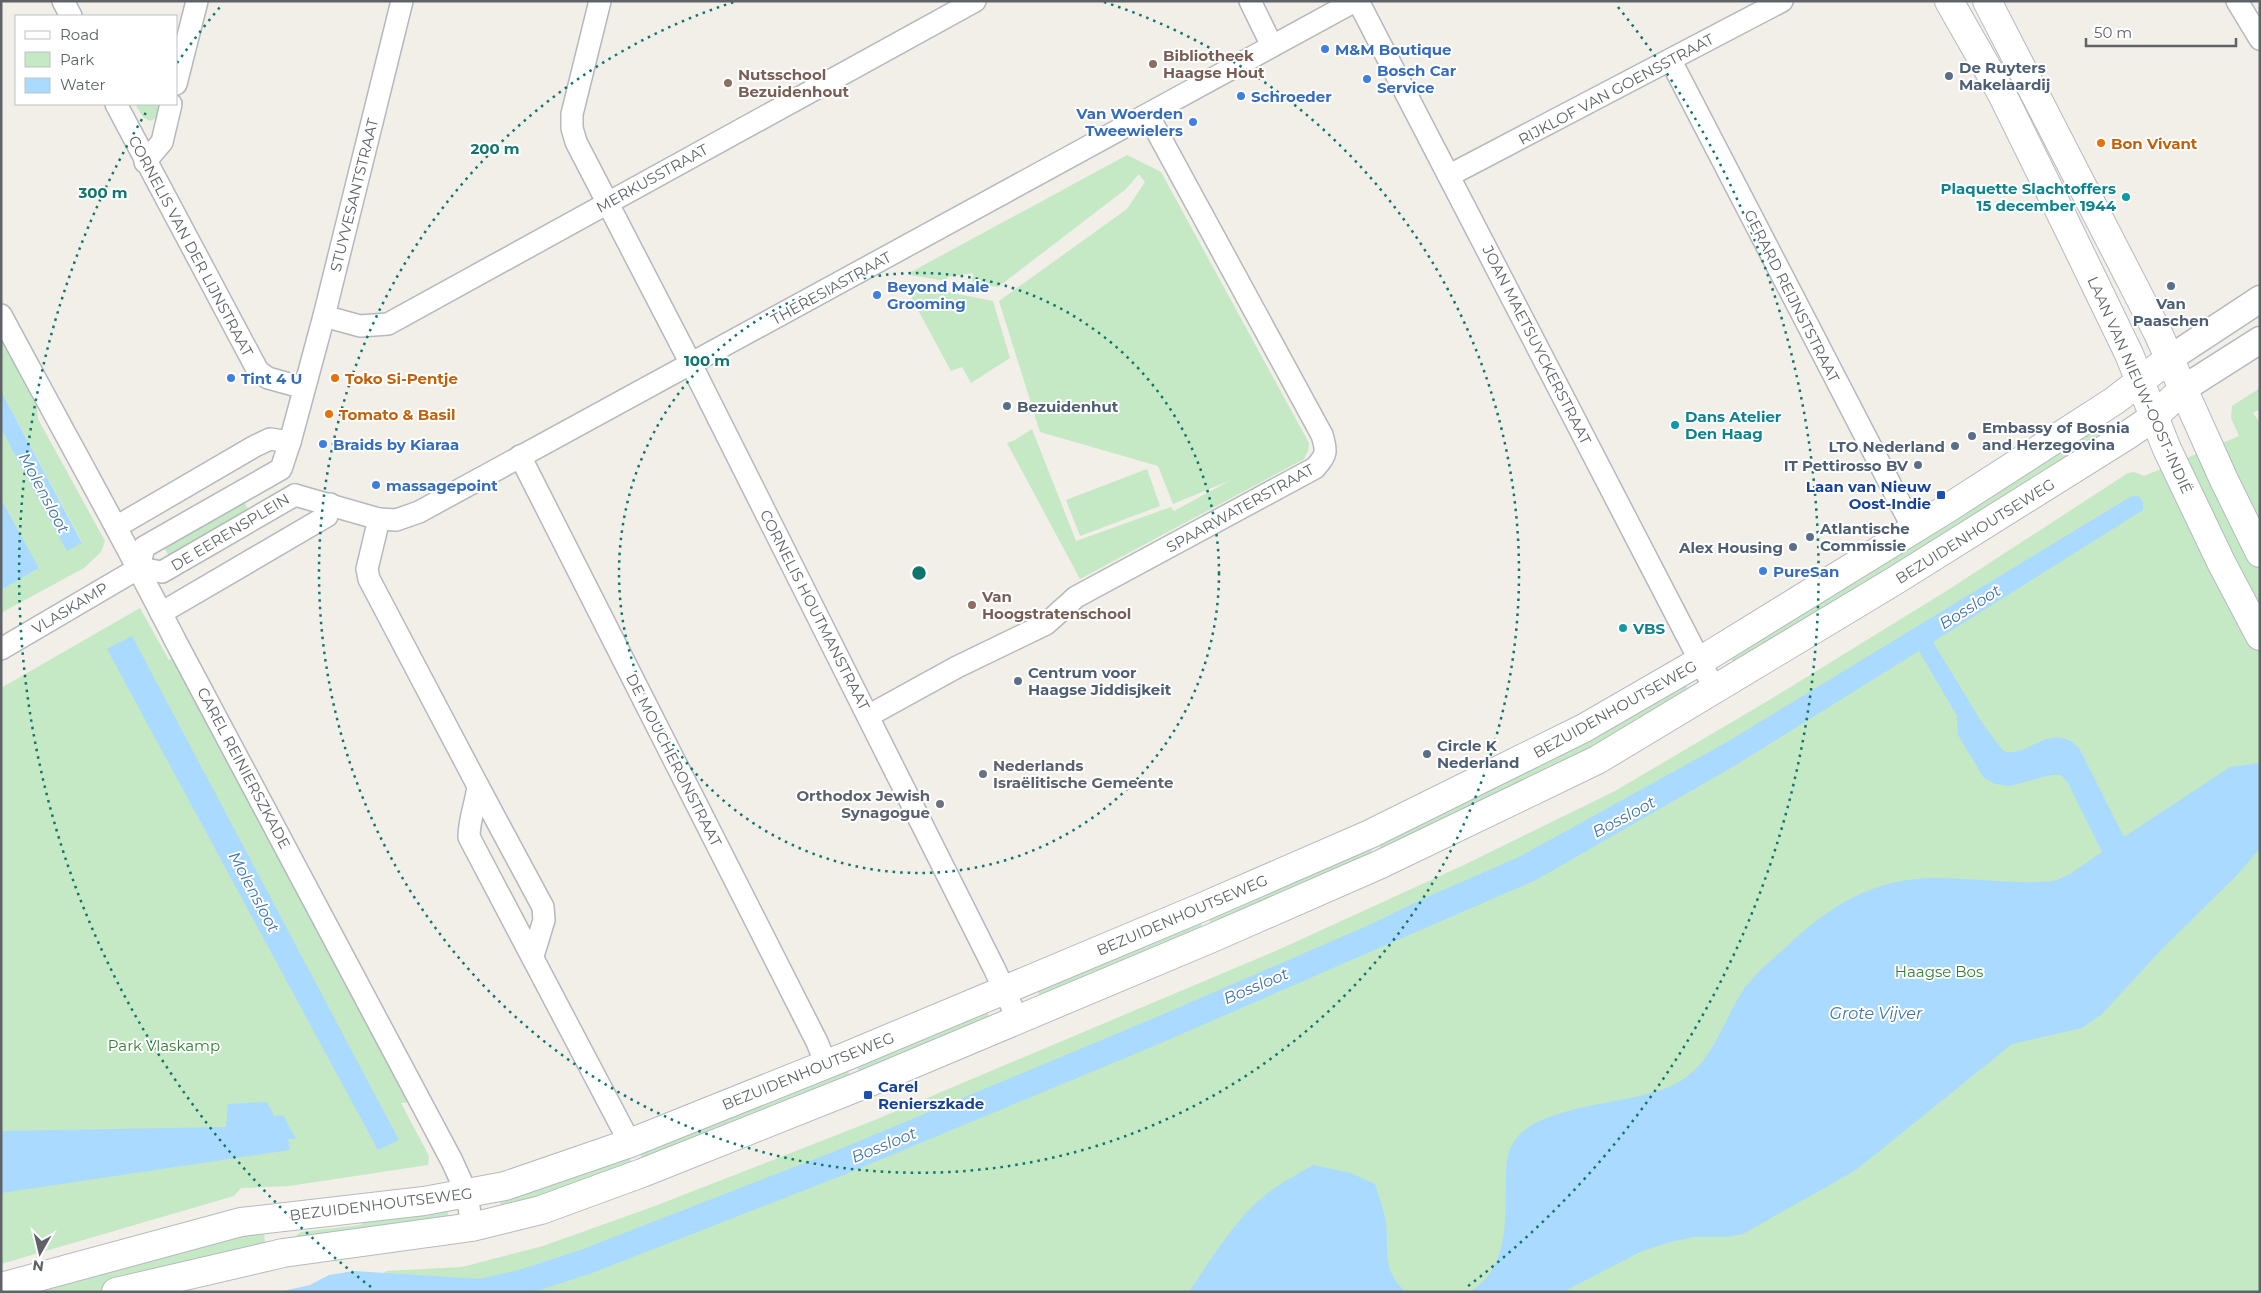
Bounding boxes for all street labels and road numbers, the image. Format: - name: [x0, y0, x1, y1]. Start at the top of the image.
- street label: RIJKLOF VAN GOENSSTRAAT: [1515, 29, 1717, 149]
- street label: STUYVESANTSTRAAT: [326, 116, 382, 274]
- street label: CORNELIS VAN DER LIJNSTRAAT: [124, 132, 258, 360]
- street label: MERKUSSTRAAT: [593, 139, 712, 217]
- street label: GERARD REIJNSTSTRAAT: [1740, 206, 1844, 386]
- street label: JOAN MAETSUYCKERSTRAAT: [1478, 241, 1596, 448]
- street label: THERESIASTRAAT: [768, 247, 895, 329]
- street label: LAAN VAN NIEUW-OOST-INDIË: [2083, 273, 2197, 497]
- street label: SPAARWATERSTRAAT: [1163, 459, 1317, 557]
- street label: BEZUIDENHOUTSEWEG: [1892, 474, 2058, 588]
- street label: DE EERENSPLEIN: [167, 489, 293, 575]
- street label: CORNELIS HOUTMANSTRAAT: [756, 506, 874, 714]
- street label: VLASKAMP: [29, 578, 111, 638]
- street label: BEZUIDENHOUTSEWEG: [1530, 656, 1700, 762]
- street label: DE MOUCHERONSTRAAT: [622, 670, 726, 850]
- street label: CAREL REINIERSZKADE: [193, 684, 295, 852]
- street label: BEZUIDENHOUTSEWEG: [1094, 870, 1270, 960]
- street label: BEZUIDENHOUTSEWEG: [719, 1028, 897, 1114]
- street label: BEZUIDENHOUTSEWEG: [288, 1183, 474, 1225]

